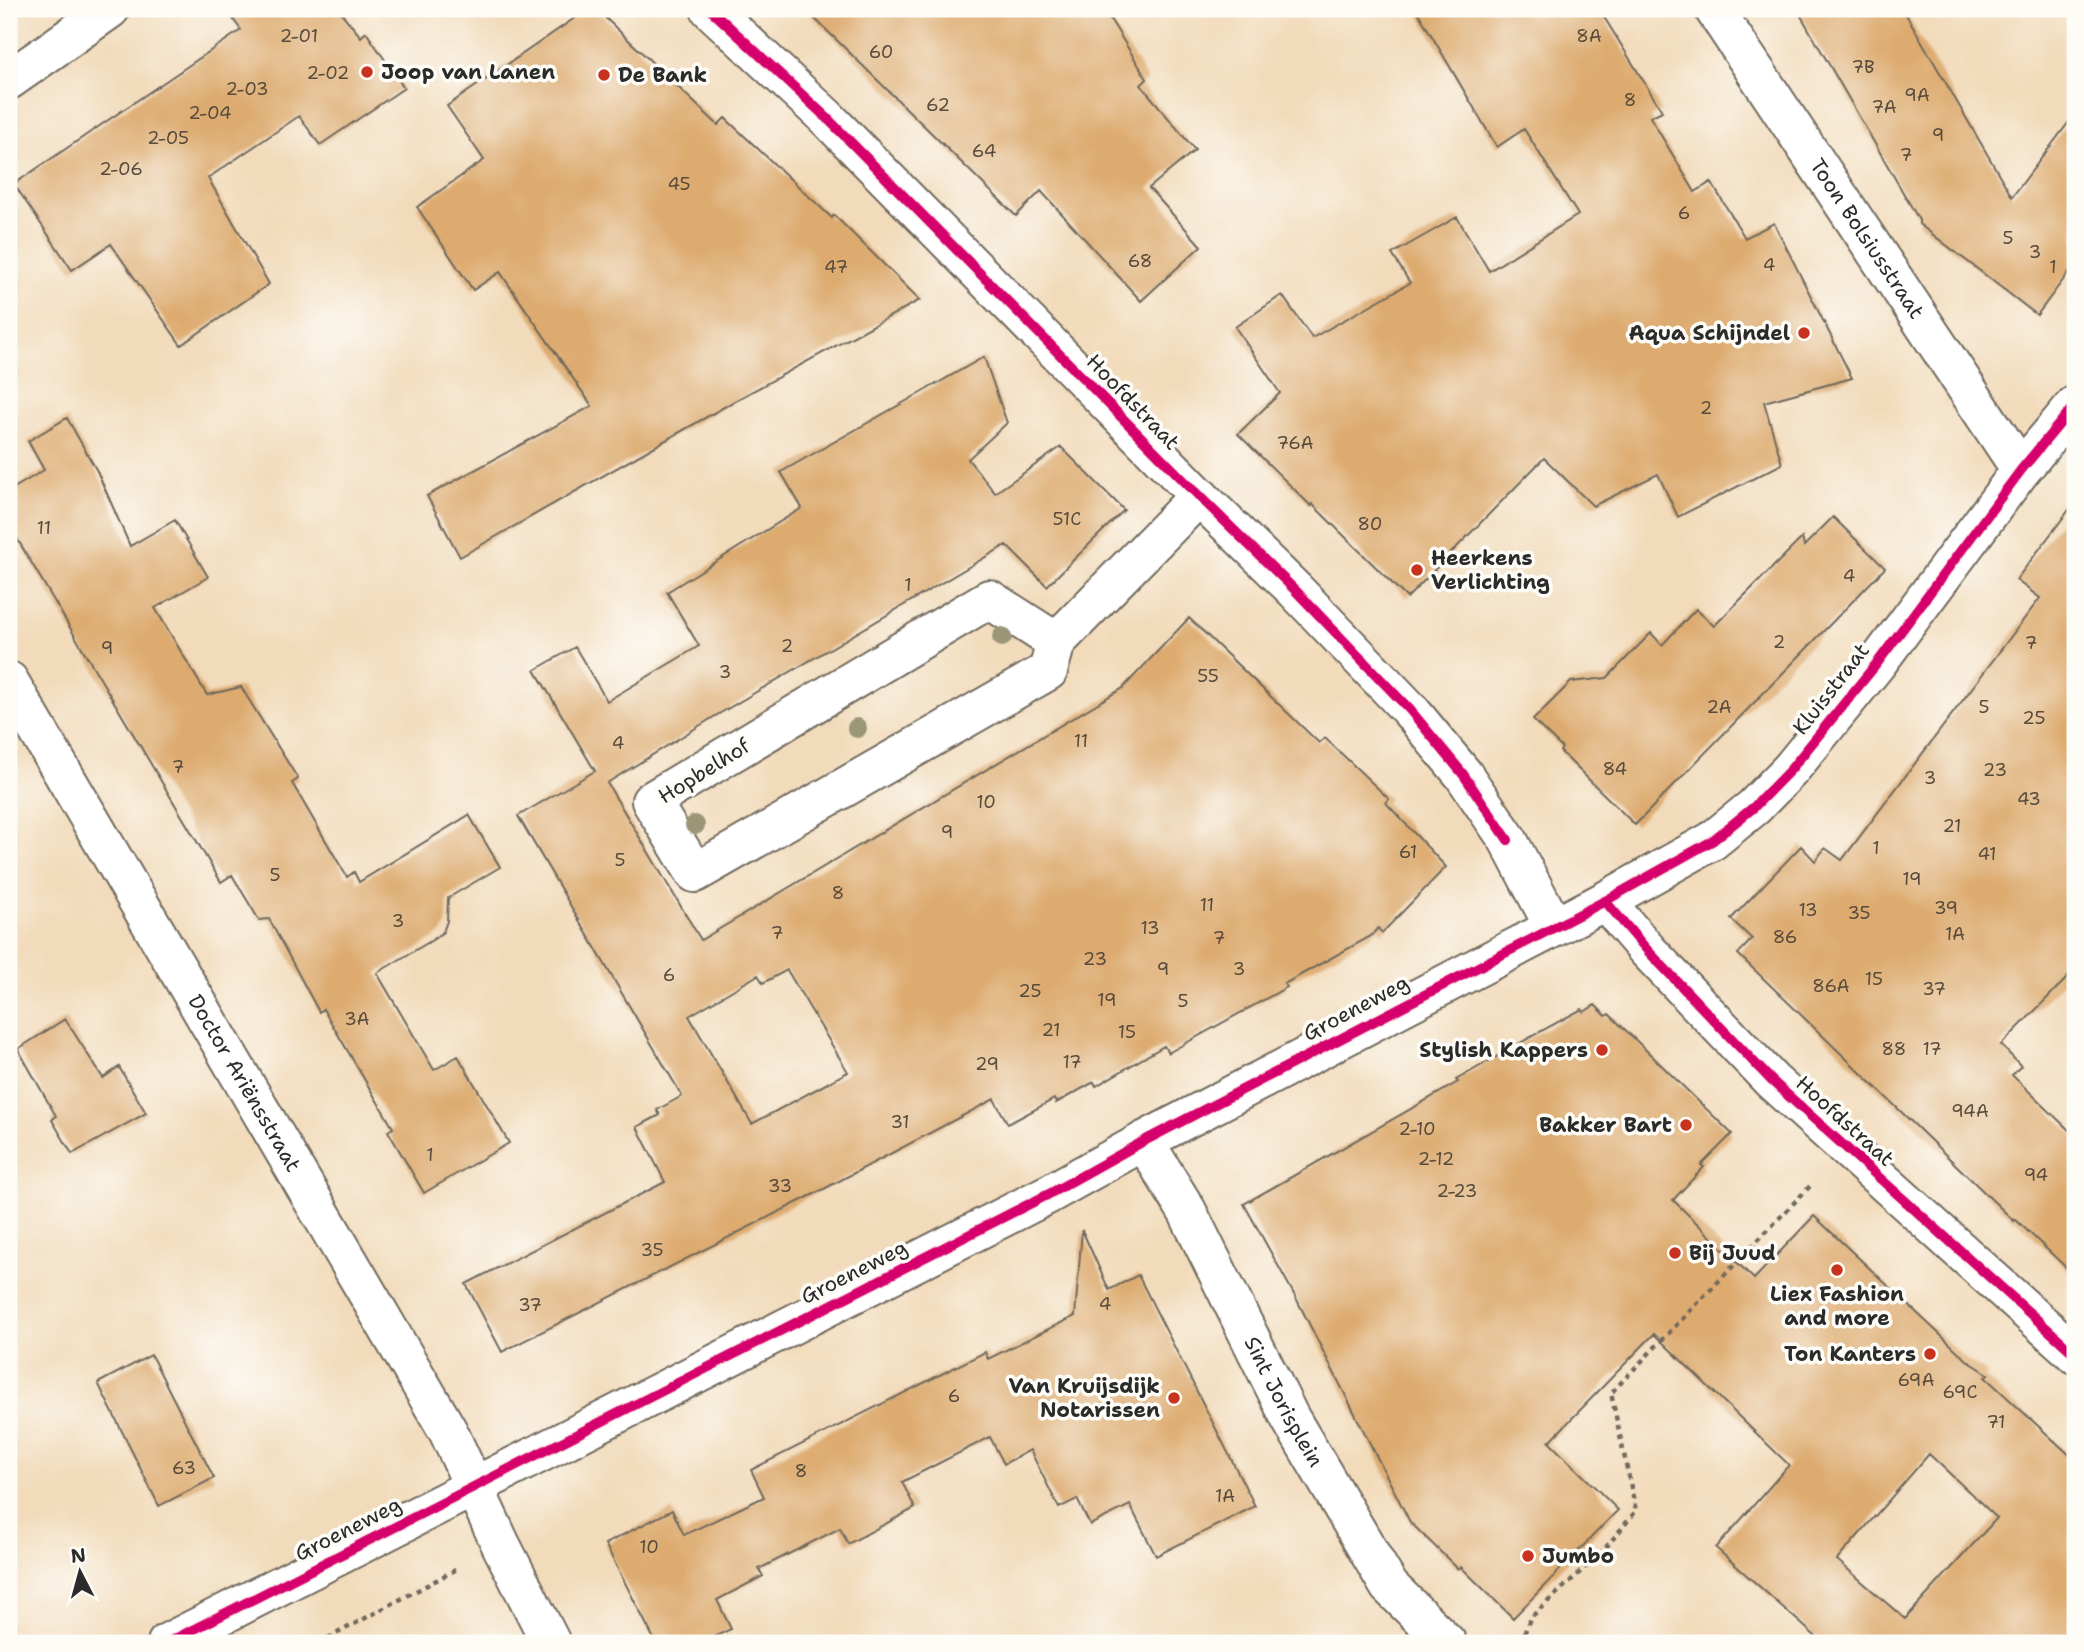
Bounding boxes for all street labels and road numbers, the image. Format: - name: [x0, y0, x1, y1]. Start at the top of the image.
- street label: Toon Bolsiusstraat: [1803, 153, 1931, 324]
- street label: Hoofdstraat: [1080, 348, 1186, 456]
- street label: Kluisstraat: [1786, 637, 1876, 741]
- street label: Hopbelhof: [653, 732, 755, 810]
- street label: Groeneweg: [1298, 968, 1414, 1048]
- street label: Doctor Ariënsstraat: [182, 989, 307, 1177]
- street label: Hoofdstraat: [1790, 1069, 1900, 1173]
- street label: Groeneweg: [796, 1233, 912, 1311]
- street label: Sint Jorisplein: [1238, 1332, 1330, 1472]
- street label: Groeneweg: [290, 1490, 406, 1568]

